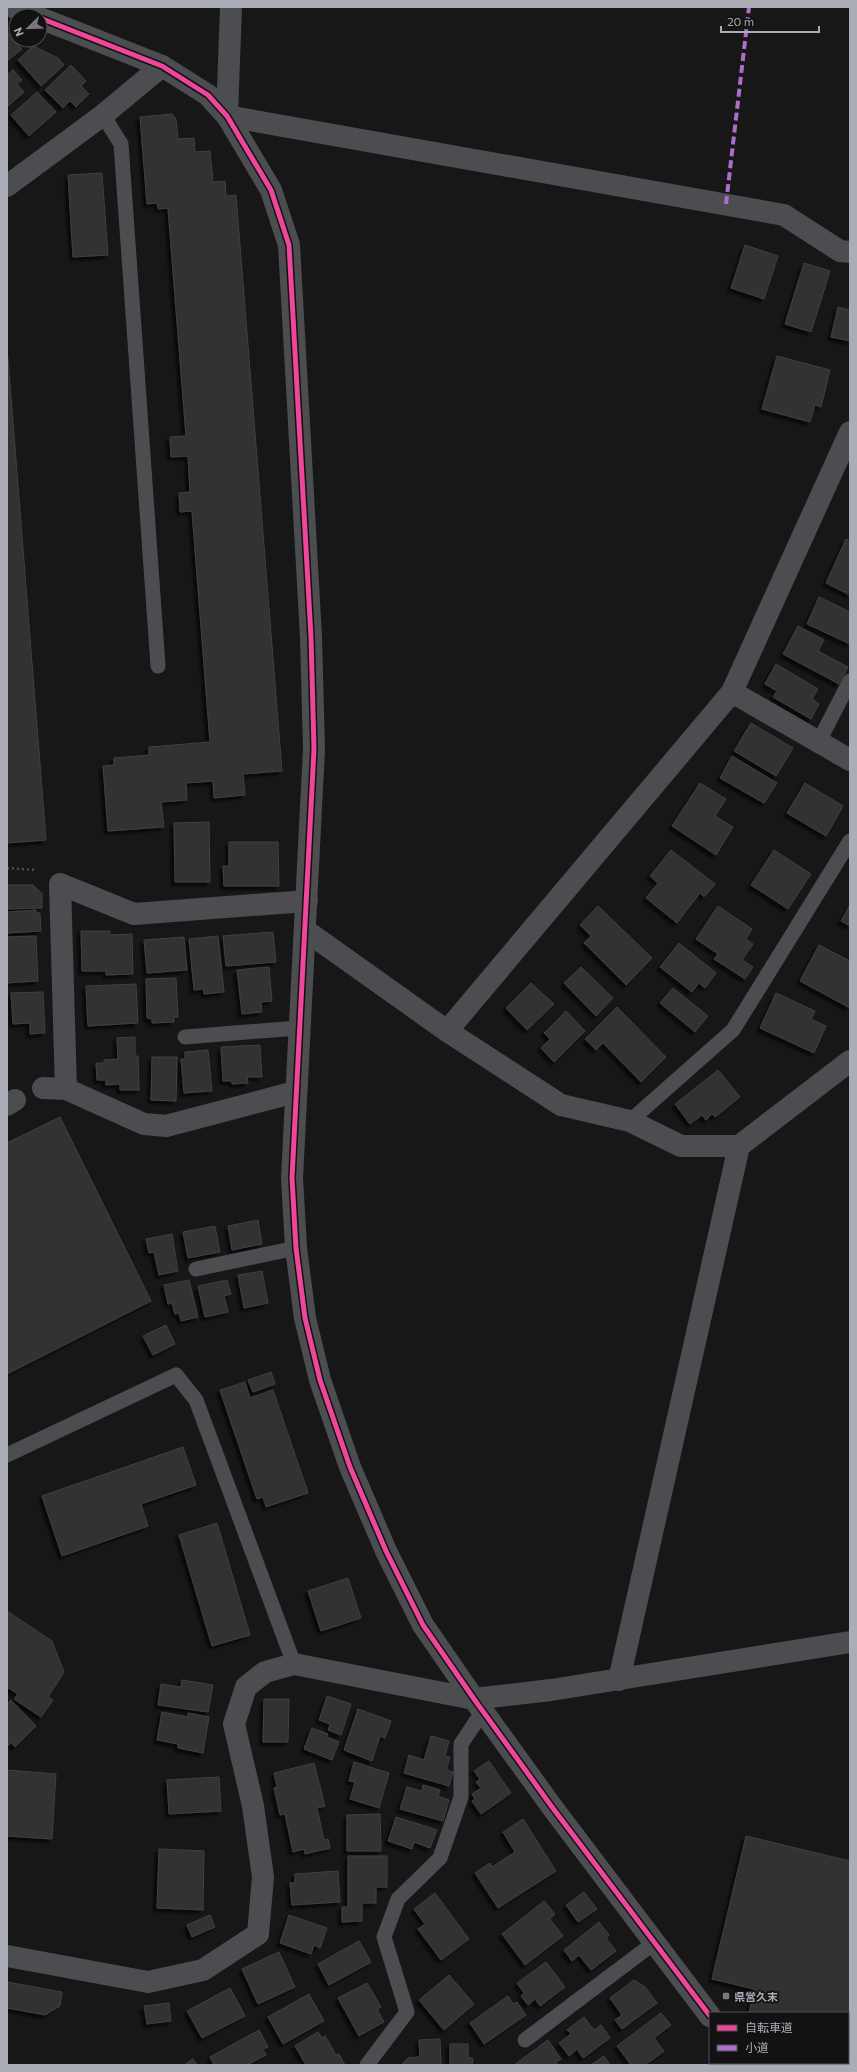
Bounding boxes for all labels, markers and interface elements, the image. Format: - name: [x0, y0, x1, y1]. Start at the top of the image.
- north arrow: [8, 8, 48, 48]
- scale bar: [721, 8, 819, 34]
- text: 20 m: [727, 14, 754, 28]
- text: N: [11, 26, 26, 38]
- place label: 県営久末: [734, 1990, 778, 2003]
- marker: 県営久末: [721, 1991, 731, 2001]
- legend: [709, 2012, 849, 2064]
- text: 自転車道: [745, 2020, 793, 2034]
- text: 小道: [745, 2040, 769, 2054]

